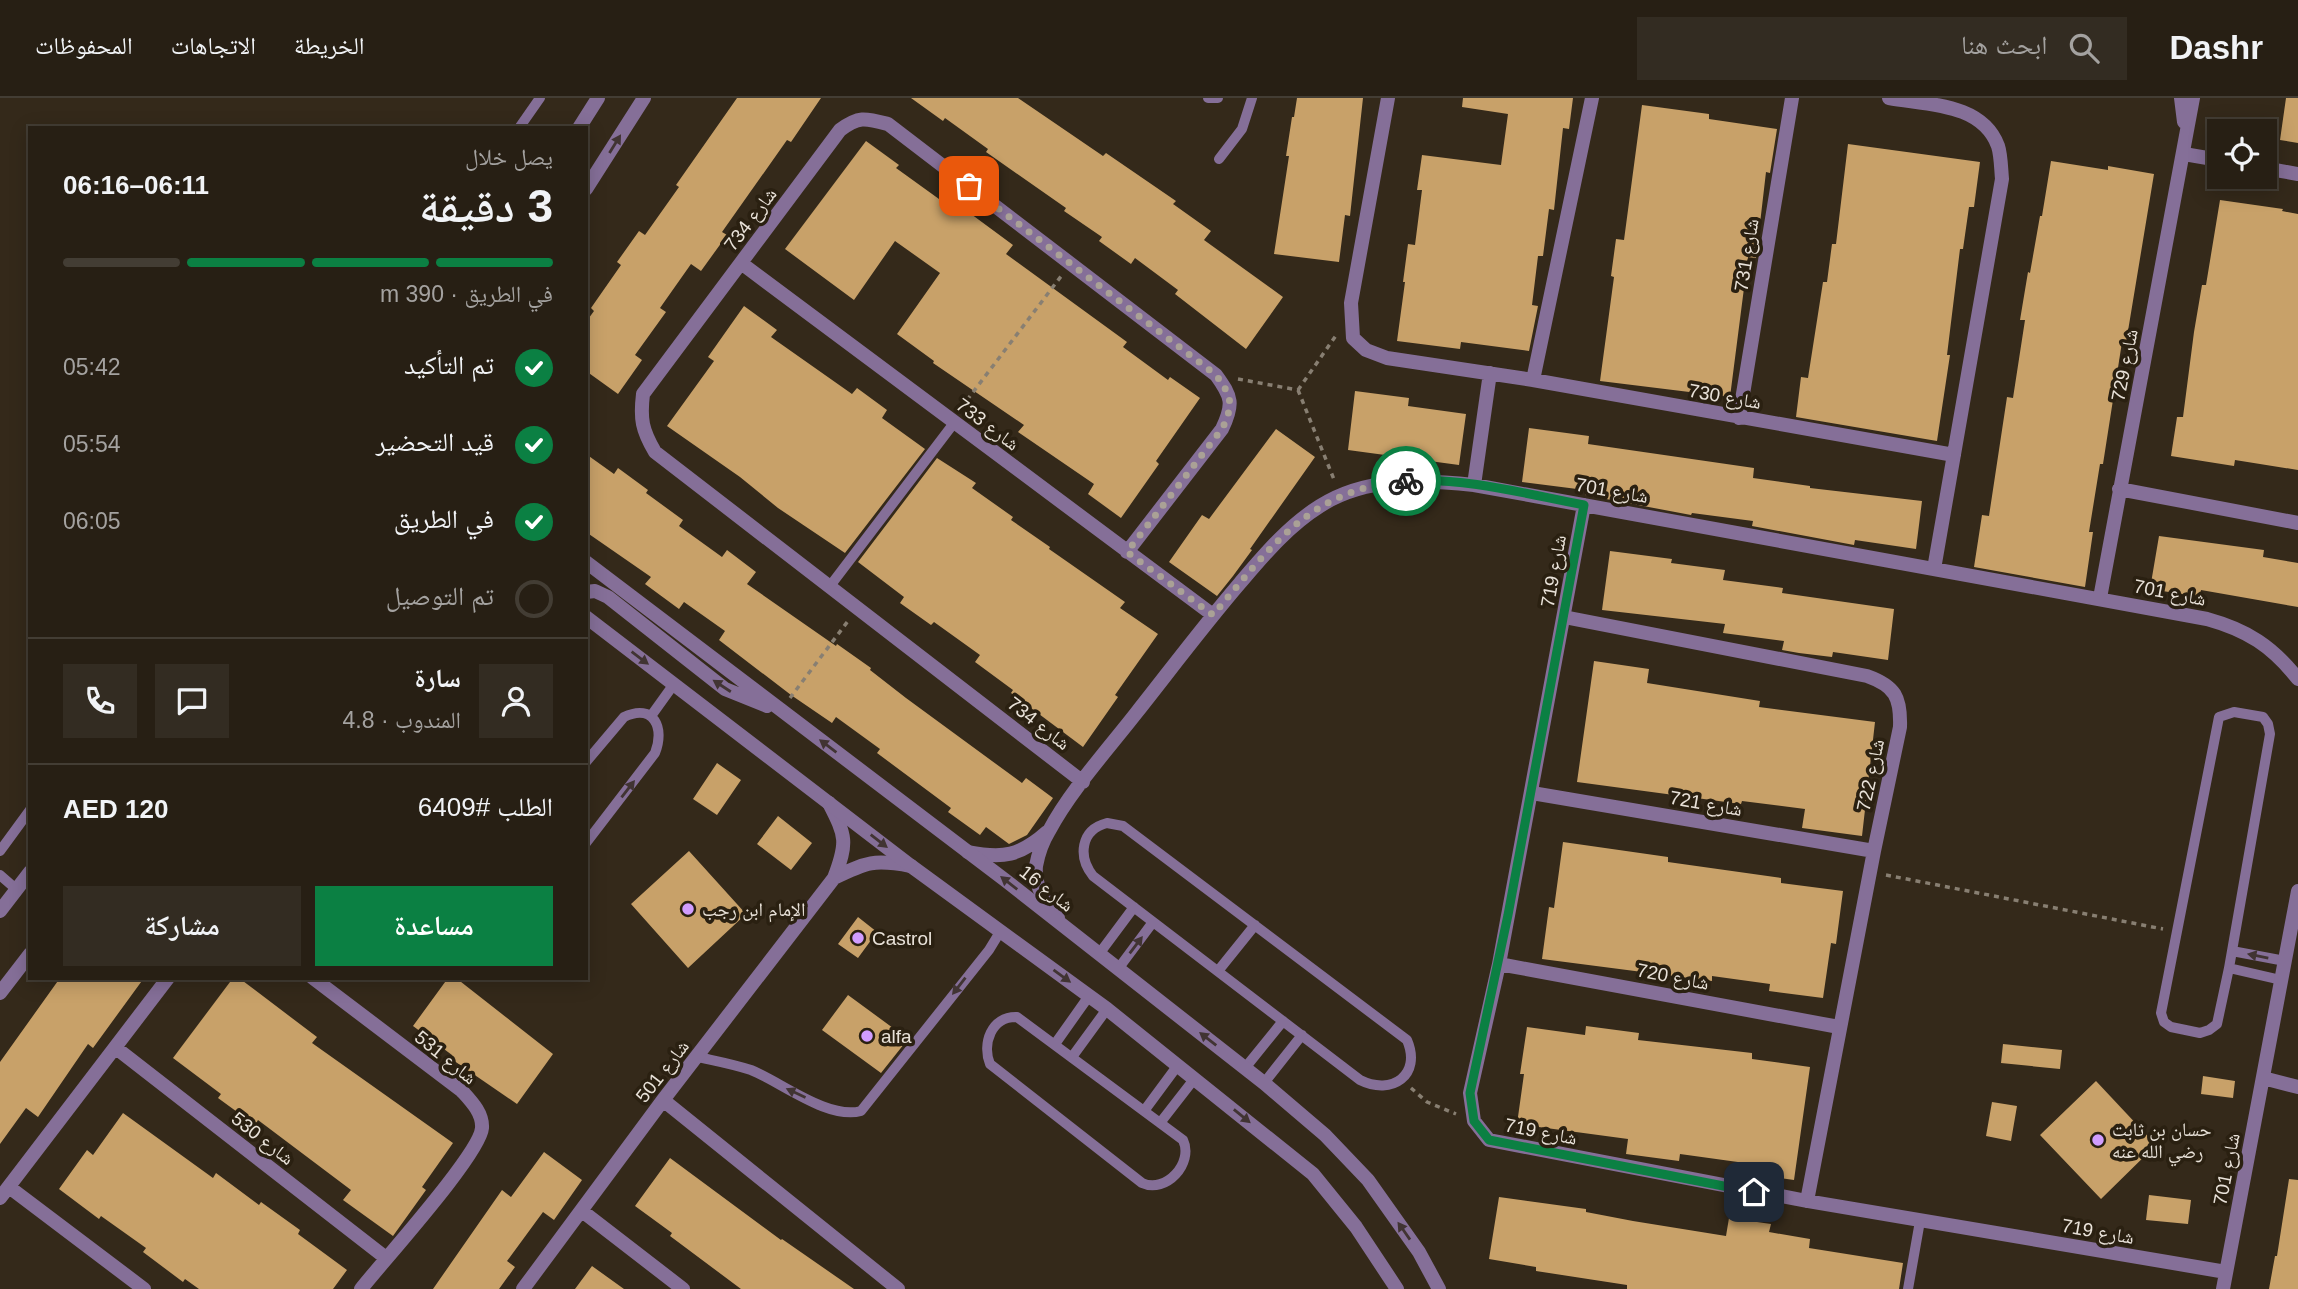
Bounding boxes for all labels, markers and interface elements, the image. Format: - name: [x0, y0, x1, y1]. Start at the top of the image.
- search box: [1637, 17, 2127, 80]
- icon: search: [2065, 29, 2103, 67]
- text: Dashr: [2169, 29, 2263, 66]
- text: ابحث هنا: [1961, 30, 2047, 60]
- text: المحفوظات: [35, 32, 133, 59]
- text: الاتجاهات: [171, 32, 256, 59]
- text: الخريطة: [294, 32, 365, 59]
- map controls: [2207, 119, 2277, 189]
- button: locate: [2207, 119, 2277, 189]
- one-way arrow: [609, 134, 622, 153]
- text: يصل خلال: [465, 144, 553, 170]
- pin: [939, 156, 999, 216]
- icon: bag: [950, 167, 988, 205]
- text: 06:11–06:16: [63, 170, 209, 200]
- text: 3 دقيقة: [419, 180, 553, 232]
- street label: شارع 734: [720, 184, 782, 255]
- street label: شارع 731: [1730, 217, 1764, 293]
- text: في الطريق · 390 m: [380, 281, 553, 307]
- street label: شارع 729: [2107, 327, 2143, 403]
- icon: check: [515, 349, 553, 387]
- text: تم التأكيد: [404, 350, 494, 380]
- text: 05:42: [63, 354, 121, 380]
- street label: شارع 730: [1687, 380, 1763, 414]
- street label: شارع 733: [952, 394, 1023, 456]
- icon: check: [515, 426, 553, 464]
- text: قيد التحضير: [376, 427, 494, 457]
- text: 05:54: [63, 431, 121, 457]
- courier: [1371, 446, 1441, 516]
- icon: bike: [1387, 462, 1425, 500]
- street label: شارع 701: [1574, 474, 1650, 508]
- icon: check: [515, 503, 553, 541]
- text: في الطريق: [394, 504, 494, 534]
- text: 06:05: [63, 508, 121, 534]
- street label: شارع 719: [1537, 533, 1571, 609]
- street label: شارع 701: [2132, 575, 2208, 611]
- text: تم التوصيل: [386, 581, 494, 611]
- one-way arrow: [631, 651, 649, 666]
- text: سارة: [414, 663, 461, 693]
- button: phone: [63, 664, 137, 738]
- button: chat: [155, 664, 229, 738]
- button: person: [479, 664, 553, 738]
- one-way arrow: [712, 679, 732, 692]
- street label: شارع 734: [1003, 693, 1074, 755]
- text: المندوب · 4.8: [343, 707, 461, 733]
- street label: شارع 722: [1853, 737, 1889, 813]
- one-way arrow: [819, 739, 837, 754]
- one-way arrow: [620, 781, 635, 799]
- street label: شارع 721: [1668, 787, 1744, 821]
- text: الطلب #6409: [418, 792, 553, 822]
- text: AED 120: [63, 794, 169, 824]
- one-way arrow: [870, 834, 888, 849]
- street label: شارع 16: [1015, 861, 1078, 917]
- one-way arrow: [1000, 877, 1018, 891]
- button: مشاركة: [63, 886, 301, 966]
- button: مساعدة: [315, 886, 553, 966]
- place label: الإمام ابن رجب: [702, 899, 806, 923]
- marker: الإمام ابن رجب: [680, 901, 696, 917]
- place label: Castrol: [872, 928, 932, 949]
- marker: Castrol: [850, 930, 866, 946]
- one-way arrow: [1128, 936, 1142, 954]
- one-way arrow: [2247, 950, 2269, 961]
- street label: شارع 720: [1635, 959, 1711, 995]
- one-way arrow: [1053, 969, 1071, 983]
- one-way arrow: [951, 977, 966, 995]
- street label: شارع 531: [410, 1026, 481, 1089]
- place label: alfa: [881, 1026, 912, 1047]
- marker: alfa: [859, 1028, 875, 1044]
- one-way arrow: [1199, 1031, 1217, 1046]
- street label: شارع 501: [632, 1036, 694, 1107]
- one-way arrow: [786, 1087, 807, 1098]
- street label: شارع 530: [227, 1108, 298, 1170]
- one-way arrow: [1233, 1108, 1250, 1123]
- street label: شارع 719: [1503, 1114, 1579, 1150]
- place label: حسان بن ثابت رضي الله عنه: [2112, 1119, 2212, 1167]
- street label: شارع 701: [2209, 1131, 2245, 1207]
- marker: حسان بن ثابت رضي الله عنه: [2090, 1132, 2106, 1148]
- pin: [1724, 1162, 1784, 1222]
- icon: home: [1735, 1173, 1773, 1211]
- street label: شارع 719: [2060, 1215, 2136, 1249]
- one-way arrow: [1397, 1222, 1411, 1240]

